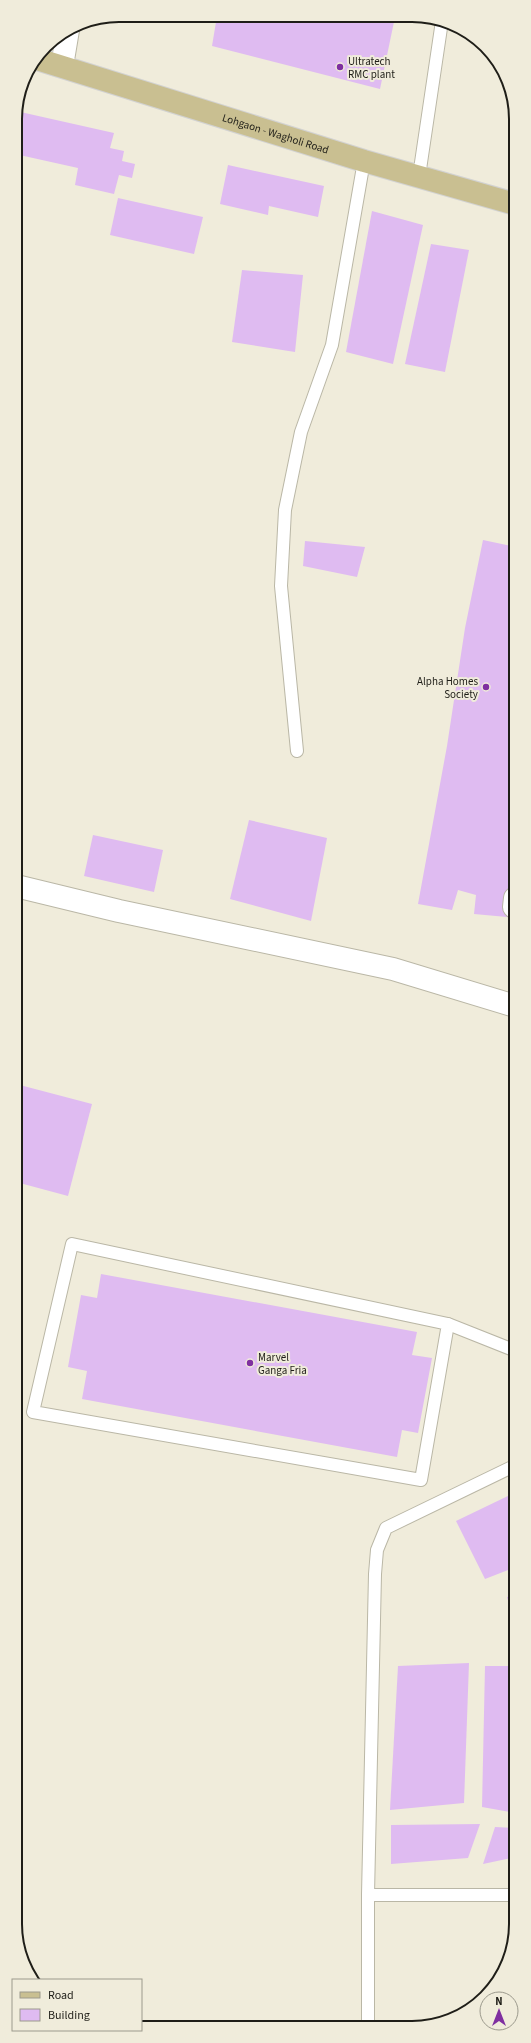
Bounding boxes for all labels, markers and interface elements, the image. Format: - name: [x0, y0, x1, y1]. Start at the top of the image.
- place label: Ultratech RMC plant: [348, 54, 395, 82]
- marker: Ultratech RMC plant: [335, 62, 345, 72]
- street label: Lohgaon - Wagholi Road: [221, 110, 331, 157]
- place label: Alpha Homes Society: [417, 674, 478, 702]
- marker: Alpha Homes Society: [481, 682, 491, 692]
- place label: Marvel Ganga Fria: [258, 1350, 307, 1378]
- marker: Marvel Ganga Fria: [245, 1358, 255, 1368]
- legend: [12, 1979, 142, 2031]
- text: Road: [48, 1987, 74, 2004]
- north arrow: [479, 1991, 519, 2031]
- text: N: [495, 1994, 503, 2009]
- text: Building: [48, 2007, 90, 2024]

